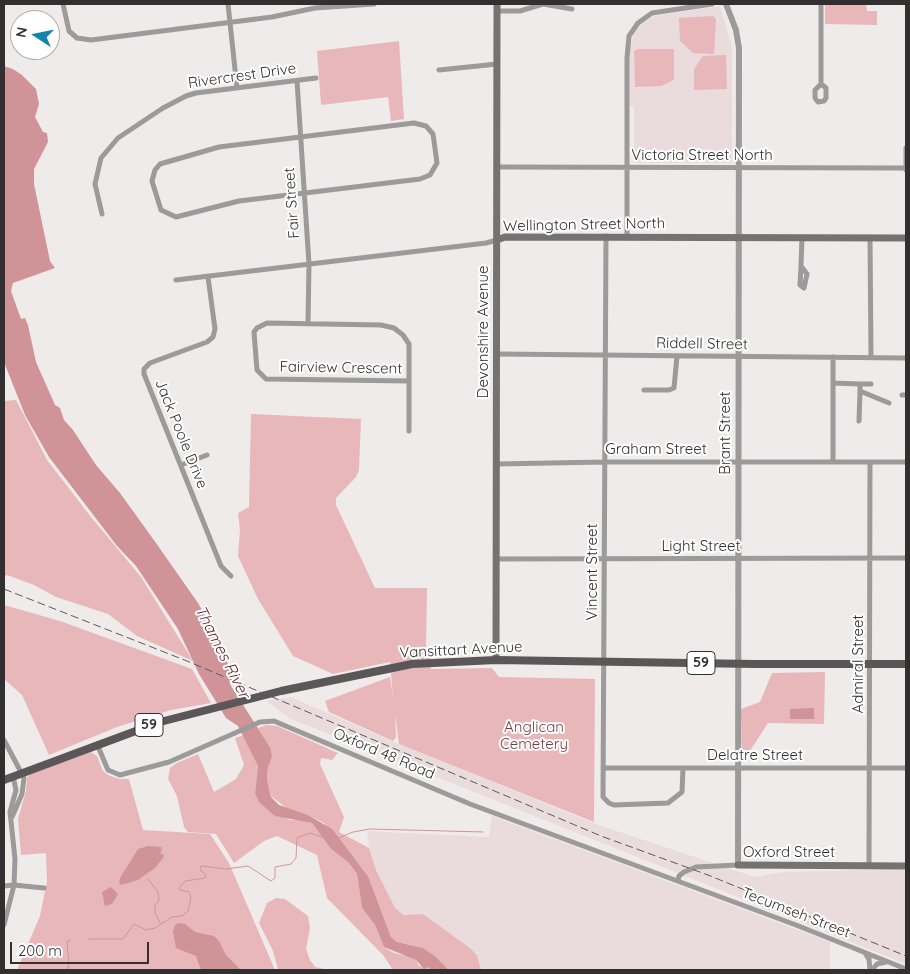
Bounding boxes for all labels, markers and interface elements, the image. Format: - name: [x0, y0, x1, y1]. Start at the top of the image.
- north arrow: [10, 10, 60, 60]
- text: N: [11, 26, 31, 39]
- street label: Rivercrest Drive: [187, 59, 297, 93]
- street label: Victoria Street North: [631, 146, 773, 164]
- street label: Fair Street: [281, 167, 303, 239]
- street label: Wellington Street North: [503, 215, 665, 235]
- street label: Devonshire Avenue: [474, 266, 492, 398]
- street label: Riddell Street: [656, 334, 748, 354]
- street label: Fairview Crescent: [279, 358, 403, 378]
- street label: Jack Poole Drive: [151, 377, 211, 491]
- street label: Brant Street: [716, 391, 734, 475]
- street label: Graham Street: [605, 440, 707, 458]
- street label: Vincent Street: [583, 524, 601, 620]
- street label: Light Street: [661, 537, 741, 555]
- water label: Thames River: [190, 602, 254, 702]
- street label: Admiral Street: [849, 615, 867, 713]
- street label: Vansittart Avenue: [399, 638, 523, 662]
- road number: 59: [687, 651, 715, 674]
- road number: 59: [135, 714, 163, 736]
- park label: Anglican Cemetery: [500, 718, 568, 753]
- street label: Oxford 48 Road: [331, 725, 437, 783]
- street label: Delatre Street: [707, 746, 803, 764]
- street label: Oxford Street: [743, 843, 835, 861]
- street label: Tecumseh Street: [739, 884, 853, 942]
- scale bar: [12, 932, 151, 964]
- text: 200 m: [18, 941, 62, 960]

